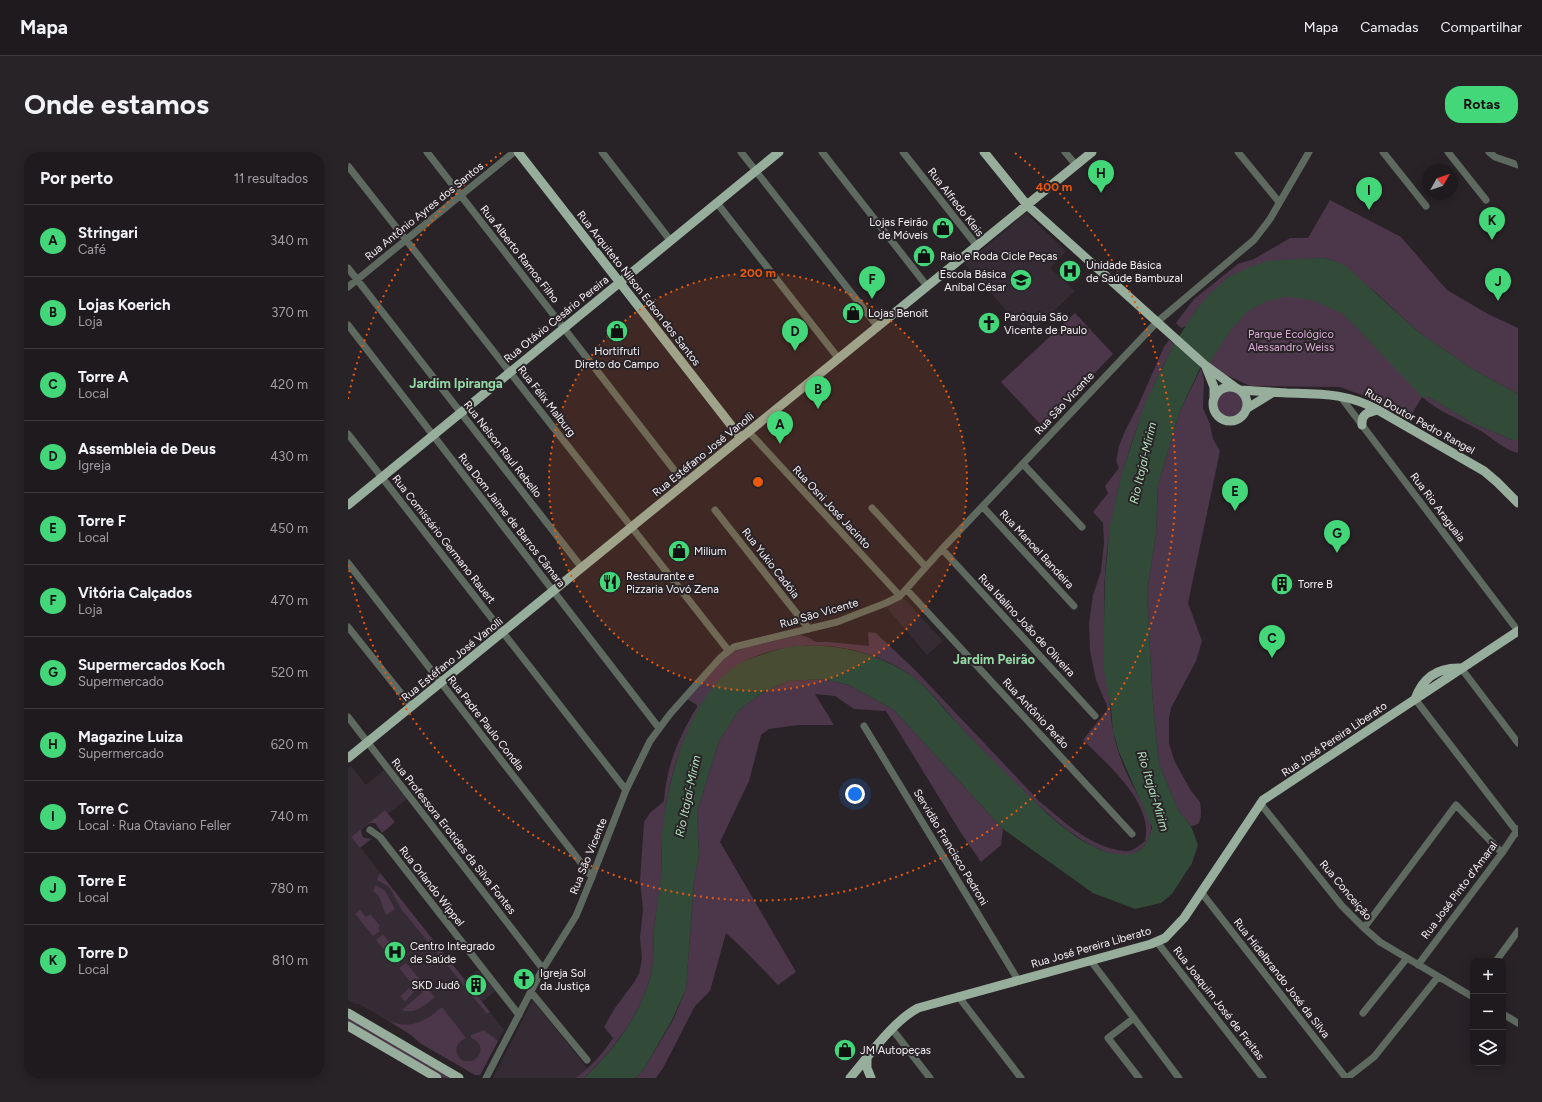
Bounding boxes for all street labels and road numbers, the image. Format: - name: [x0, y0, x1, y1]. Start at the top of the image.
- street label: Rua Antônio Ayres dos Santos: [362, 160, 486, 263]
- street label: Rua Alfredo Kleis: [925, 165, 986, 239]
- street label: Rua Alberto Ramos Filho: [477, 203, 562, 306]
- street label: Rua Arquiteto Nilson Edson dos Santos: [574, 208, 703, 368]
- street label: Rua Otávio Cesário Pereira: [501, 273, 611, 366]
- street label: Rua Félix Malburg: [515, 363, 578, 439]
- street label: Rua São Vicente: [1032, 369, 1097, 437]
- street label: Rua Doutor Pedro Rangel: [1363, 386, 1477, 457]
- street label: Rua Nelson Raul Rebello: [461, 398, 544, 500]
- street label: Rua Estéfano José Vanolli: [650, 409, 757, 499]
- street label: Rua Dom Jaime de Barros Câmara: [455, 451, 568, 590]
- street label: Rua Osni José Jacinto: [790, 463, 873, 552]
- street label: Rua Rio Araguaia: [1407, 470, 1468, 544]
- street label: Rua Comissário Germano Rauert: [389, 472, 498, 606]
- street label: Rua Manoel Bandeira: [997, 507, 1076, 591]
- street label: Rua Yukio Cadóia: [739, 526, 802, 601]
- street label: Rua Idalino João de Oliveira: [976, 571, 1078, 679]
- street label: Rua São Vicente: [778, 596, 860, 631]
- street label: Rua Estéfano José Vanolli: [399, 614, 506, 704]
- street label: Rua Padre Paulo Condla: [445, 673, 527, 773]
- street label: Rua Antônio Perão: [1000, 676, 1071, 751]
- street label: Rua José Pereira Liberato: [1279, 699, 1389, 780]
- street label: Rua Professora Erotides da Silva Fontes: [389, 756, 519, 917]
- street label: Servidão Francisco Pedroni: [911, 787, 990, 908]
- street label: Rua São Vicente: [567, 816, 610, 896]
- street label: Rua José Pinto d'Amaral: [1419, 839, 1500, 941]
- street label: Rua Orlando Wippel: [396, 844, 467, 929]
- street label: Rua Conceição: [1317, 858, 1374, 923]
- street label: Rua Hidelbrando José da Silva: [1231, 916, 1332, 1041]
- street label: Rua José Pereira Liberato: [1030, 924, 1153, 971]
- street label: Rua Joaquim José de Freitas: [1170, 944, 1267, 1063]

